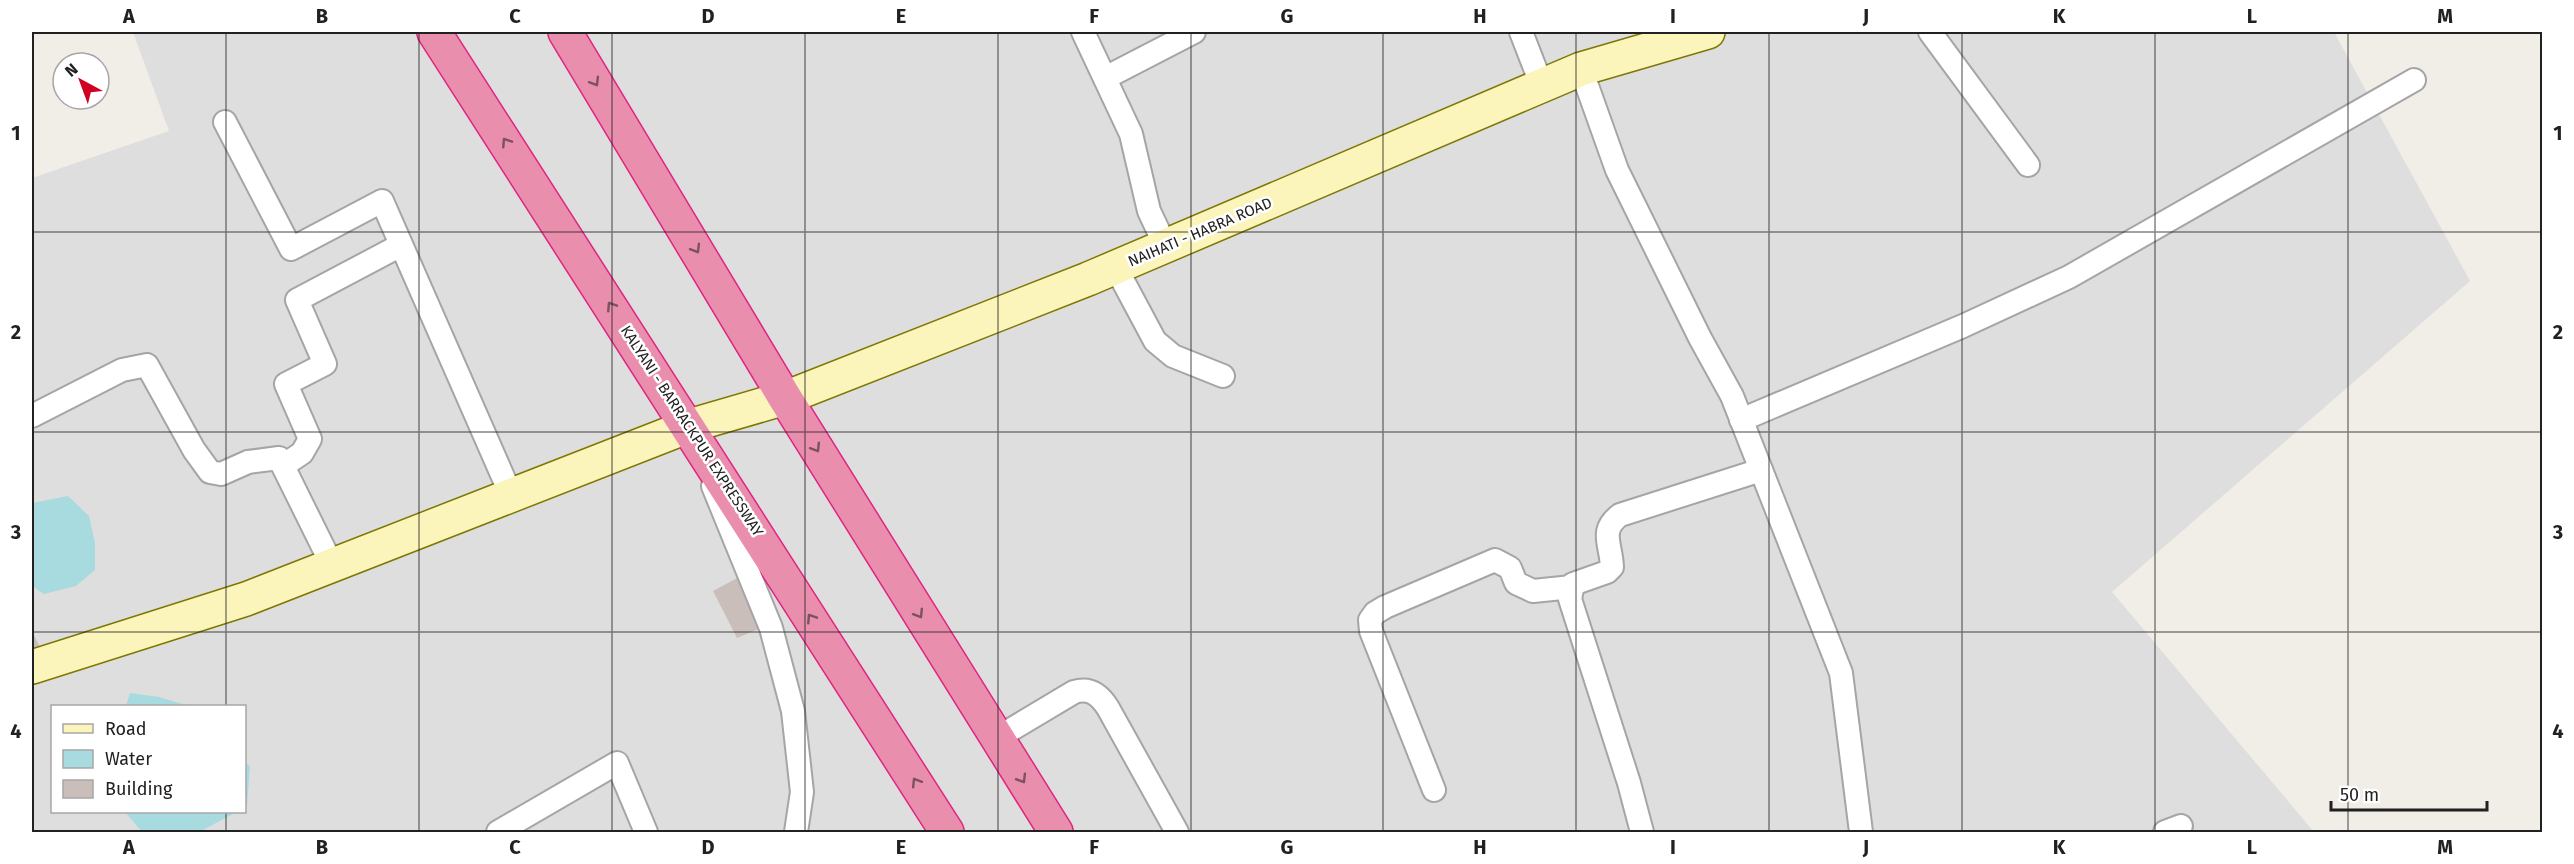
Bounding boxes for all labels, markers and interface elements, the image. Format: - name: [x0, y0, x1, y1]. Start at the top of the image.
- text: A: [122, 4, 136, 28]
- text: B: [316, 4, 328, 28]
- text: C: [509, 4, 521, 28]
- text: D: [701, 4, 715, 28]
- text: E: [896, 4, 906, 28]
- text: F: [1089, 4, 1099, 28]
- text: G: [1281, 4, 1293, 28]
- text: H: [1473, 4, 1487, 28]
- text: I: [1670, 4, 1676, 28]
- text: J: [1862, 4, 1869, 28]
- text: K: [2053, 4, 2066, 28]
- text: L: [2247, 4, 2257, 28]
- text: M: [2437, 4, 2453, 28]
- north arrow: [51, 51, 111, 111]
- text: N: [61, 59, 82, 81]
- one-way arrow: [588, 76, 600, 86]
- text: 1: [11, 121, 21, 145]
- text: 1: [2553, 121, 2563, 145]
- one-way arrow: [502, 138, 513, 149]
- street label: NAIHATI - HABRA ROAD: [1125, 194, 1275, 270]
- one-way arrow: [688, 243, 700, 253]
- one-way arrow: [607, 302, 619, 312]
- text: 2: [11, 320, 21, 344]
- text: 2: [2553, 320, 2563, 344]
- street label: KALYANI - BARRACKPUR EXPRESSWAY: [617, 322, 767, 540]
- one-way arrow: [809, 442, 821, 452]
- text: 3: [10, 520, 21, 544]
- text: 3: [2552, 520, 2563, 544]
- one-way arrow: [912, 608, 924, 618]
- one-way arrow: [807, 614, 819, 624]
- legend: [51, 705, 246, 813]
- text: Road: [105, 718, 147, 740]
- text: 4: [10, 719, 22, 743]
- text: 4: [2552, 719, 2564, 743]
- text: Water: [105, 748, 152, 770]
- one-way arrow: [1015, 773, 1027, 783]
- scale bar: [2331, 774, 2487, 812]
- text: Building: [105, 778, 173, 800]
- one-way arrow: [912, 778, 924, 788]
- text: 50 m: [2340, 784, 2379, 806]
- text: A: [122, 835, 136, 859]
- text: B: [316, 835, 328, 859]
- text: C: [509, 835, 521, 859]
- text: D: [701, 835, 715, 859]
- text: E: [896, 835, 906, 859]
- text: F: [1089, 835, 1099, 859]
- text: G: [1281, 835, 1293, 859]
- text: H: [1473, 835, 1487, 859]
- text: I: [1670, 835, 1676, 859]
- text: J: [1862, 835, 1869, 859]
- text: K: [2053, 835, 2066, 859]
- text: L: [2247, 835, 2257, 859]
- text: M: [2437, 835, 2453, 859]

